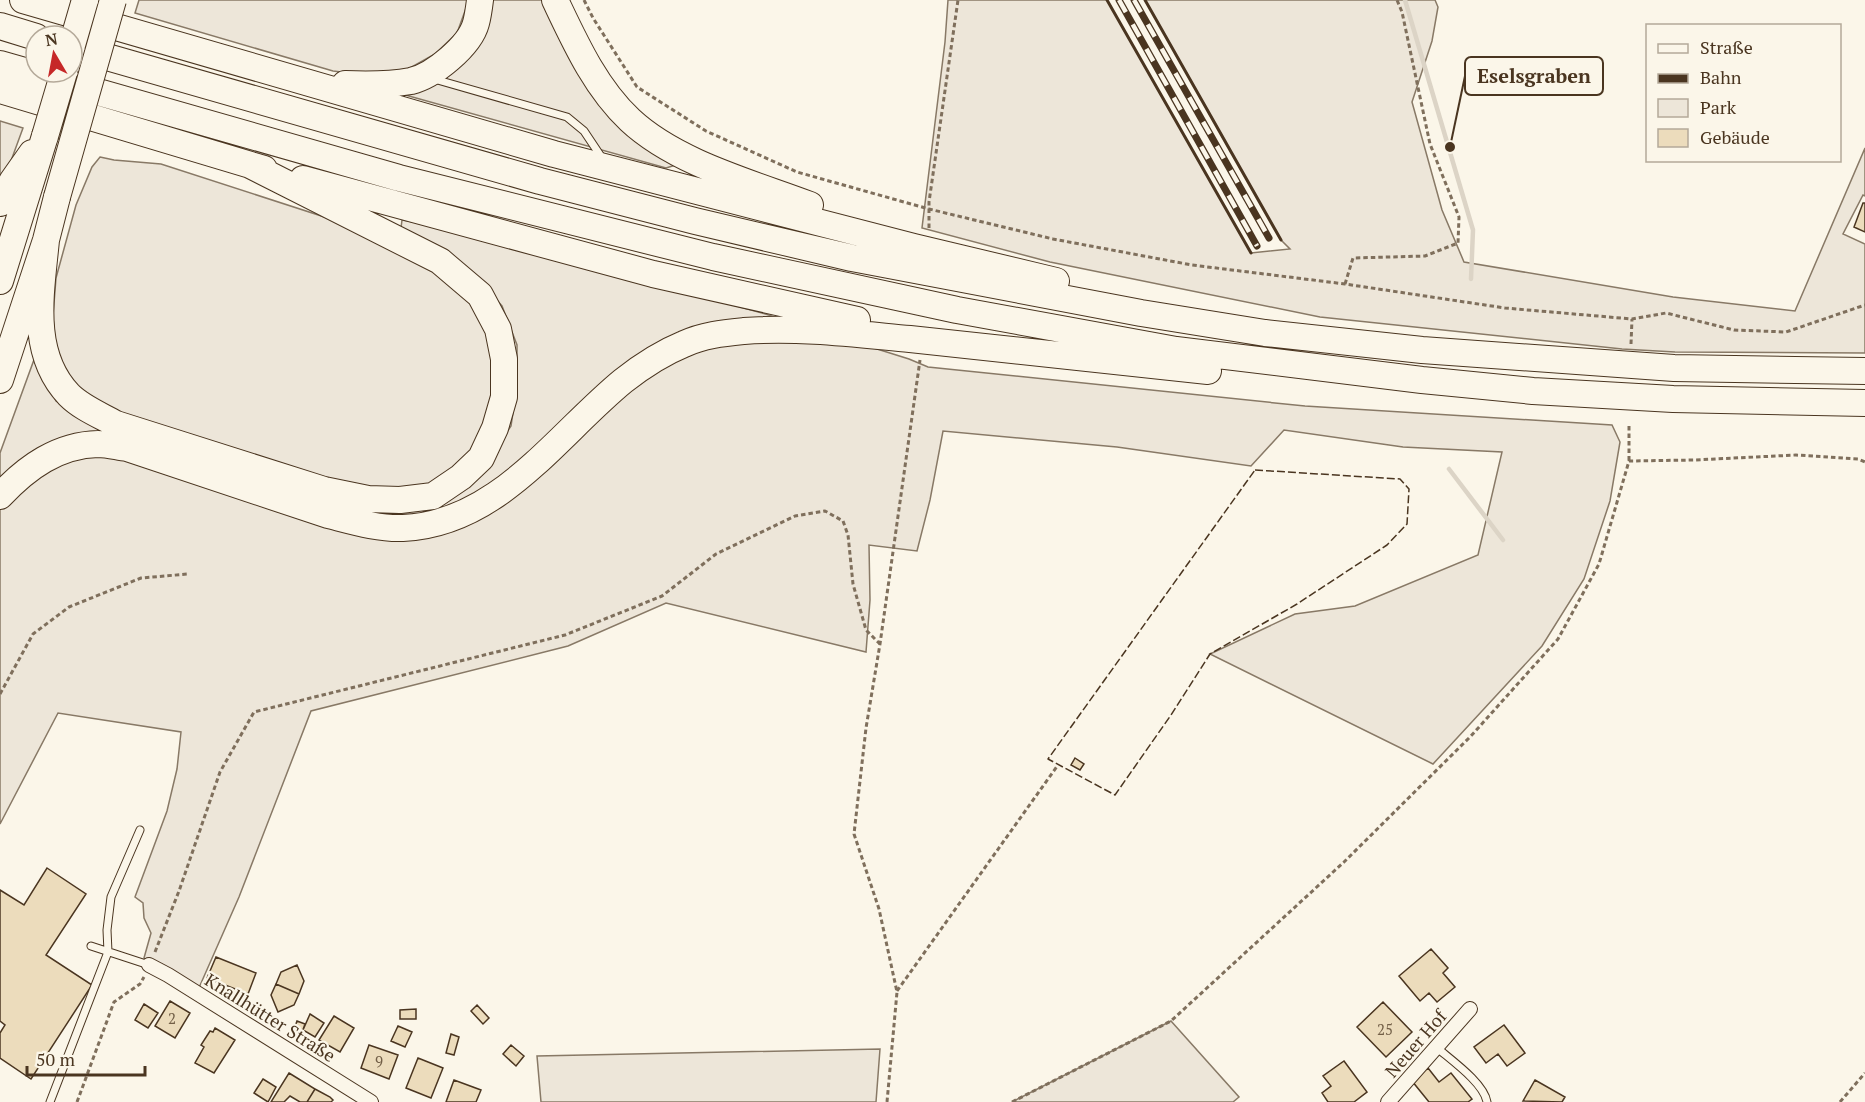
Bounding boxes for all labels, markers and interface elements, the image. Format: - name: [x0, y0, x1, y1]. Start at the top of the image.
- north arrow: [24, 24, 84, 84]
- legend: [1646, 24, 1841, 162]
- text: N: [44, 27, 59, 51]
- text: Straße: [1700, 35, 1753, 59]
- callout: Eselsgraben: [1465, 57, 1603, 95]
- text: Eselsgraben: [1477, 62, 1591, 89]
- text: Bahn: [1700, 65, 1742, 89]
- text: Park: [1700, 95, 1737, 119]
- text: Gebäude: [1700, 125, 1770, 149]
- street label: Knallhütter Straße: [201, 967, 340, 1067]
- street label: Neuer Hof: [1379, 1003, 1452, 1082]
- house number: 2: [168, 1008, 176, 1028]
- house number: 25: [1377, 1019, 1393, 1039]
- scale bar: [27, 1039, 146, 1077]
- text: 50 m: [36, 1047, 76, 1071]
- house number: 9: [375, 1051, 383, 1071]

